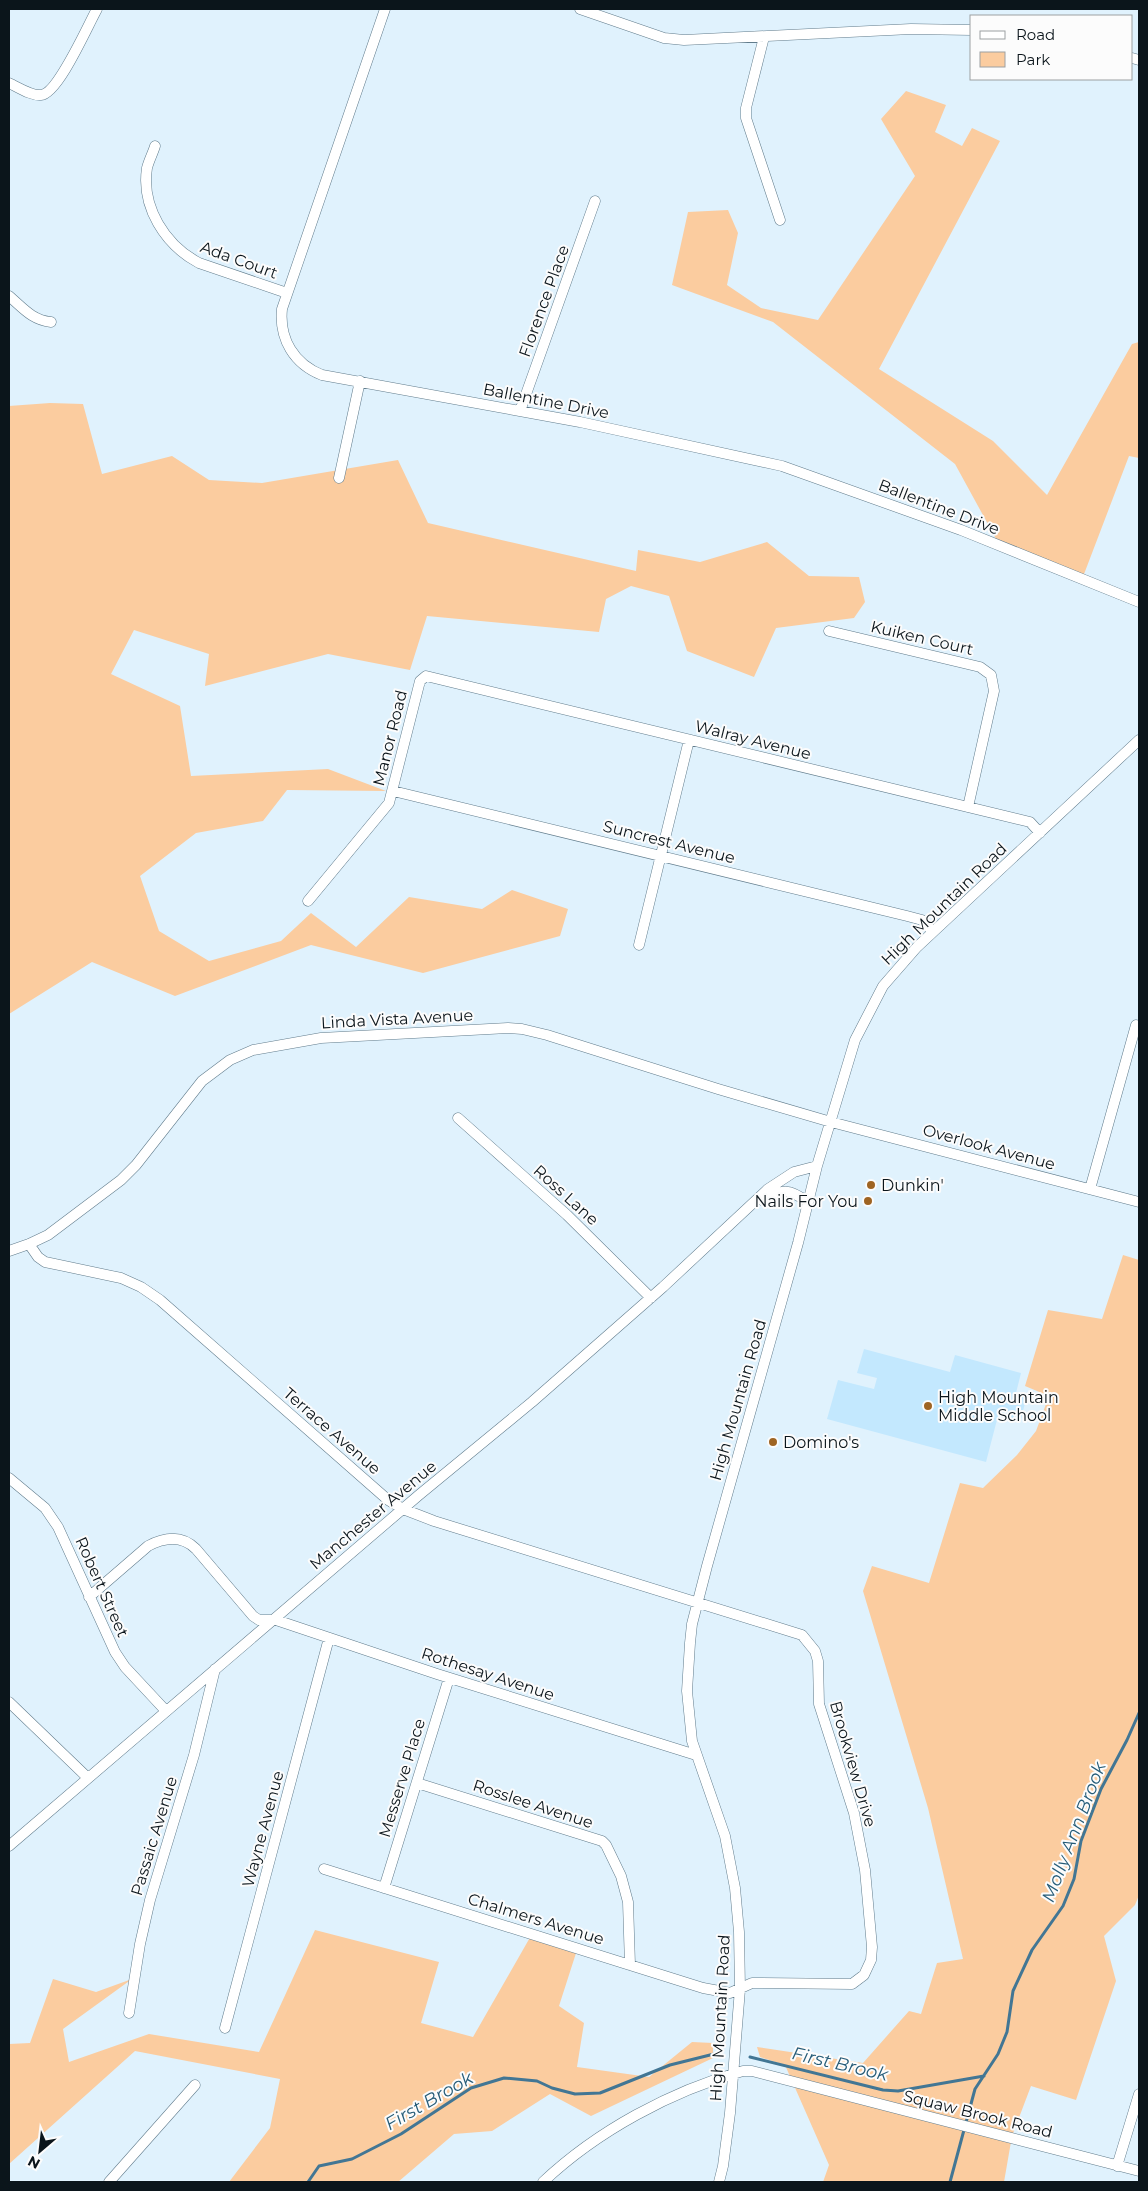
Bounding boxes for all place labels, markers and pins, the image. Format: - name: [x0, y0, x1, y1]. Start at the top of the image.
- place label: Dunkin': [881, 1176, 944, 1195]
- marker: Dunkin': [865, 1179, 877, 1191]
- place label: Nails For You: [754, 1192, 858, 1211]
- marker: Nails For You: [862, 1195, 874, 1207]
- place label: High Mountain Middle School: [938, 1388, 1059, 1425]
- marker: High Mountain Middle School: [922, 1400, 934, 1412]
- place label: Domino's: [783, 1433, 859, 1452]
- marker: Domino's: [767, 1436, 779, 1448]

